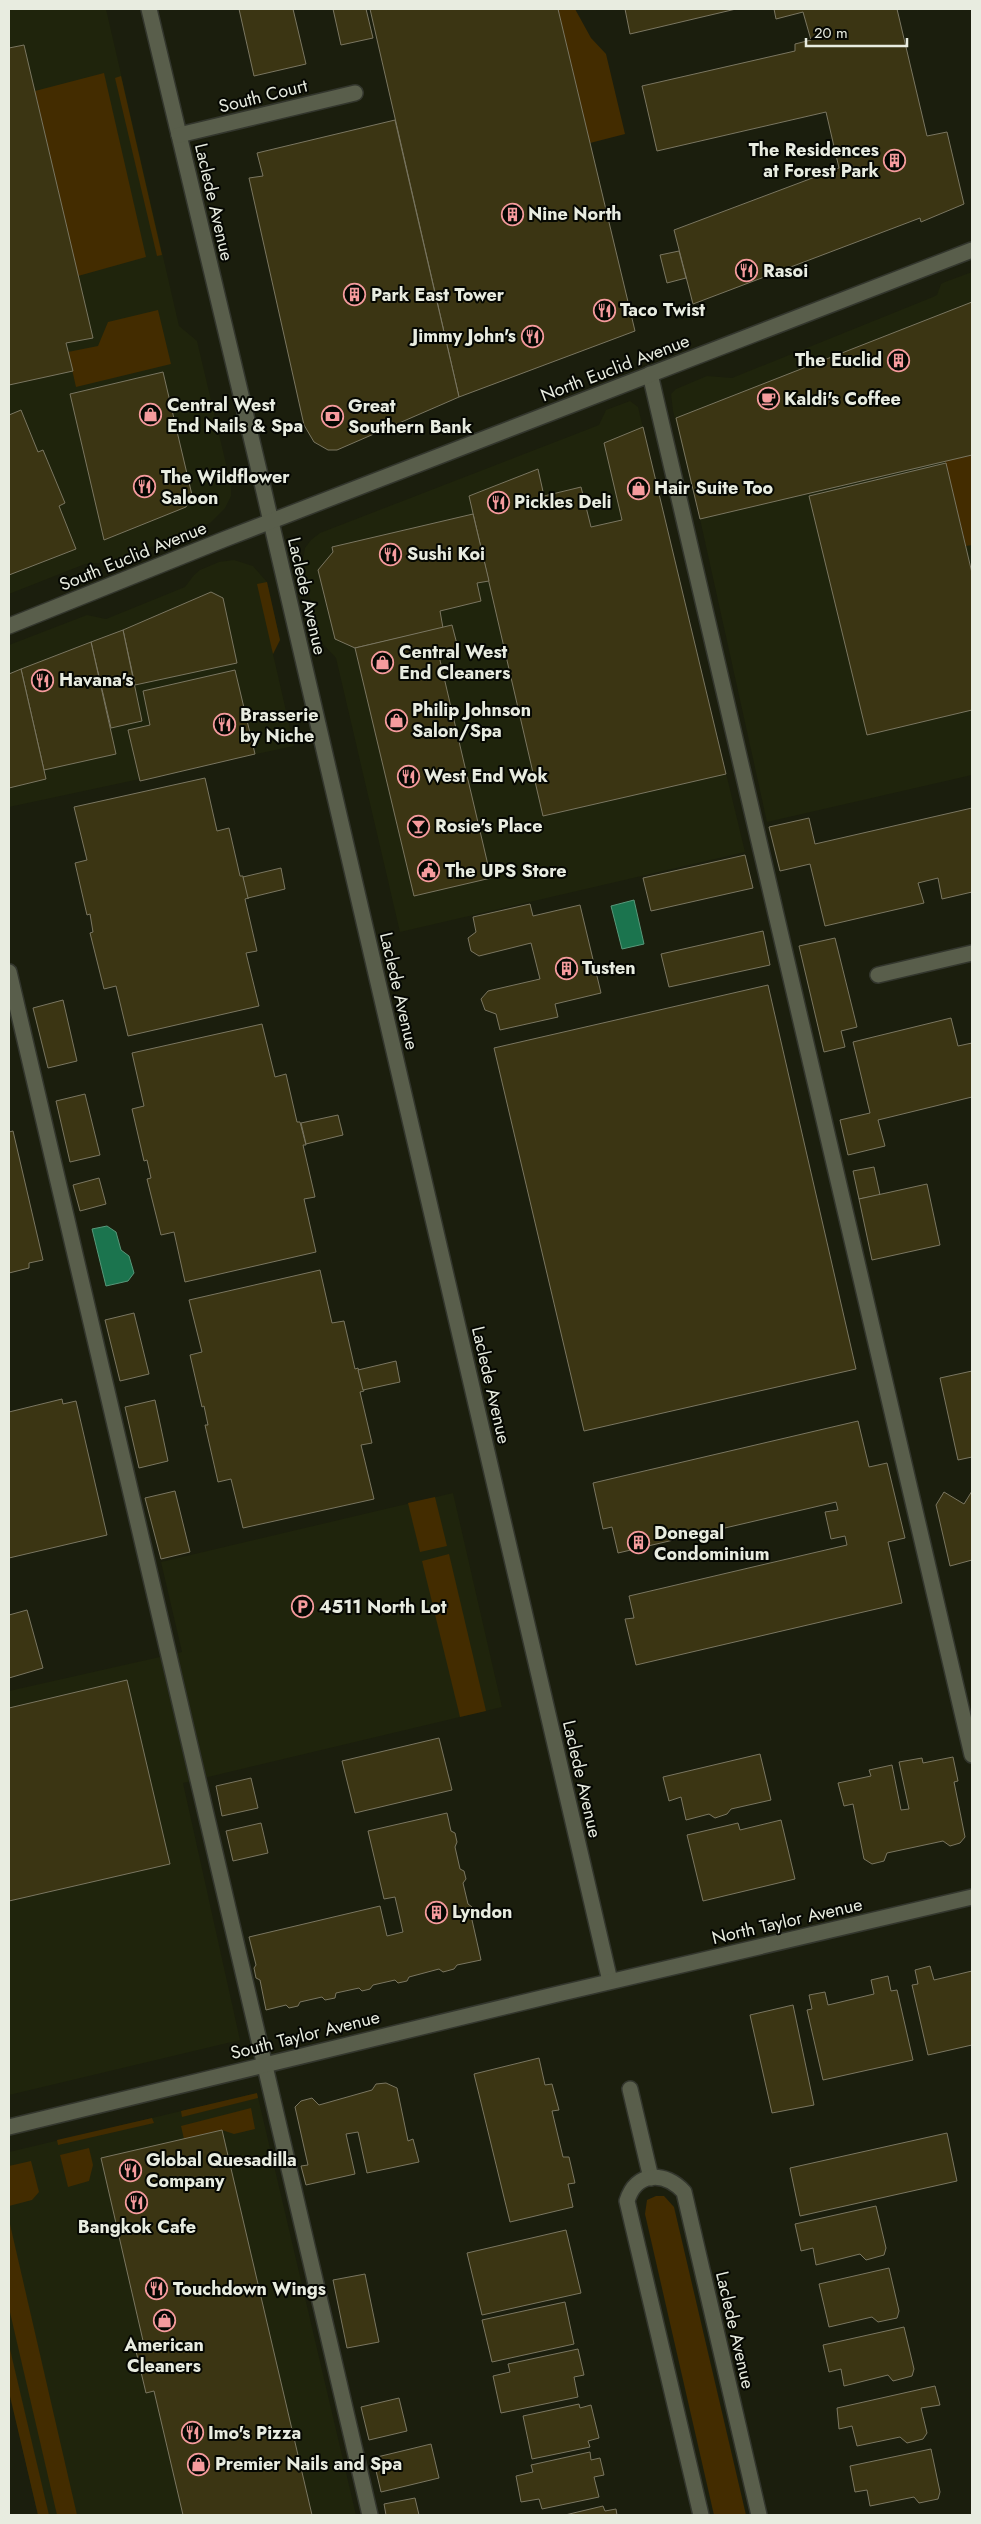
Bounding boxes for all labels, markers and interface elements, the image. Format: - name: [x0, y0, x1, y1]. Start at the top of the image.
- scale bar: [806, 15, 907, 47]
- text: 20 m: [814, 22, 848, 44]
- street label: South Court: [216, 72, 311, 120]
- place label: The Residences at Forest Park: [749, 137, 880, 184]
- street label: Laclede Avenue: [188, 141, 240, 263]
- building icon: The Residences at Forest Park: [883, 148, 907, 172]
- place label: Nine North: [528, 201, 622, 227]
- building icon: Nine North: [500, 202, 524, 226]
- place label: Rasoi: [763, 258, 808, 284]
- restaurant icon: Rasoi: [735, 259, 759, 283]
- place label: Park East Tower: [371, 282, 505, 308]
- building icon: Park East Tower: [343, 283, 367, 307]
- place label: Taco Twist: [620, 297, 705, 323]
- restaurant icon: Taco Twist: [592, 298, 616, 322]
- place label: Jimmy John's: [409, 323, 516, 349]
- restaurant icon: Jimmy John's: [520, 324, 544, 348]
- street label: North Euclid Avenue: [537, 328, 693, 408]
- place label: The Euclid: [795, 347, 882, 373]
- building icon: The Euclid: [886, 348, 910, 372]
- place label: Kaldi's Coffee: [784, 386, 901, 412]
- cafe icon: Kaldi's Coffee: [756, 387, 780, 411]
- place label: Central West End Nails & Spa: [167, 392, 303, 439]
- place label: Great Southern Bank: [348, 393, 473, 440]
- shop icon: Central West End Nails & Spa: [139, 403, 163, 427]
- bank icon: Great Southern Bank: [320, 404, 344, 428]
- place label: The Wildflower Saloon: [161, 464, 290, 511]
- restaurant icon: The Wildflower Saloon: [133, 475, 157, 499]
- place label: Hair Suite Too: [654, 475, 774, 501]
- shop icon: Hair Suite Too: [626, 476, 650, 500]
- place label: Pickles Deli: [514, 489, 612, 515]
- restaurant icon: Pickles Deli: [486, 490, 510, 514]
- street label: South Euclid Avenue: [55, 515, 211, 597]
- street label: Laclede Avenue: [281, 535, 333, 657]
- place label: Sushi Koi: [407, 541, 485, 567]
- restaurant icon: Sushi Koi: [379, 542, 403, 566]
- place label: Central West End Cleaners: [399, 639, 510, 686]
- shop icon: Central West End Cleaners: [371, 650, 395, 674]
- place label: Havana's: [59, 667, 133, 693]
- restaurant icon: Havana's: [31, 668, 55, 692]
- place label: Philip Johnson Salon/Spa: [412, 697, 531, 744]
- place label: Brasserie by Niche: [240, 702, 318, 749]
- shop icon: Philip Johnson Salon/Spa: [384, 708, 408, 732]
- restaurant icon: Brasserie by Niche: [212, 713, 236, 737]
- place label: West End Wok: [424, 763, 548, 789]
- restaurant icon: West End Wok: [396, 764, 420, 788]
- place label: Rosie's Place: [435, 813, 543, 839]
- bar icon: Rosie's Place: [407, 814, 431, 838]
- place label: The UPS Store: [445, 858, 567, 884]
- public building icon: The UPS Store: [417, 859, 441, 883]
- street label: Laclede Avenue: [373, 930, 425, 1052]
- place label: Tusten: [582, 955, 636, 981]
- building icon: Tusten: [554, 956, 578, 980]
- street label: Laclede Avenue: [465, 1324, 517, 1446]
- place label: Donegal Condominium: [654, 1520, 769, 1567]
- building icon: Donegal Condominium: [626, 1531, 650, 1555]
- place label: 4511 North Lot: [319, 1594, 447, 1620]
- parking icon: 4511 North Lot: [291, 1595, 315, 1619]
- street label: Laclede Avenue: [556, 1718, 608, 1840]
- street label: North Taylor Avenue: [709, 1891, 865, 1951]
- place label: Lyndon: [452, 1899, 512, 1925]
- building icon: Lyndon: [424, 1900, 448, 1924]
- street label: South Taylor Avenue: [228, 2004, 382, 2066]
- place label: Global Quesadilla Company: [146, 2147, 297, 2194]
- restaurant icon: Global Quesadilla Company: [118, 2158, 142, 2182]
- restaurant icon: Bangkok Cafe: [125, 2190, 149, 2214]
- place label: Bangkok Cafe: [78, 2214, 196, 2240]
- street label: Laclede Avenue: [709, 2269, 761, 2391]
- place label: Touchdown Wings: [173, 2276, 326, 2302]
- restaurant icon: Touchdown Wings: [145, 2277, 169, 2301]
- shop icon: American Cleaners: [152, 2308, 176, 2332]
- place label: American Cleaners: [123, 2332, 204, 2379]
- place label: Imo's Pizza: [208, 2420, 301, 2446]
- restaurant icon: Imo's Pizza: [180, 2421, 204, 2445]
- place label: Premier Nails and Spa: [215, 2451, 402, 2477]
- shop icon: Premier Nails and Spa: [187, 2452, 211, 2476]

